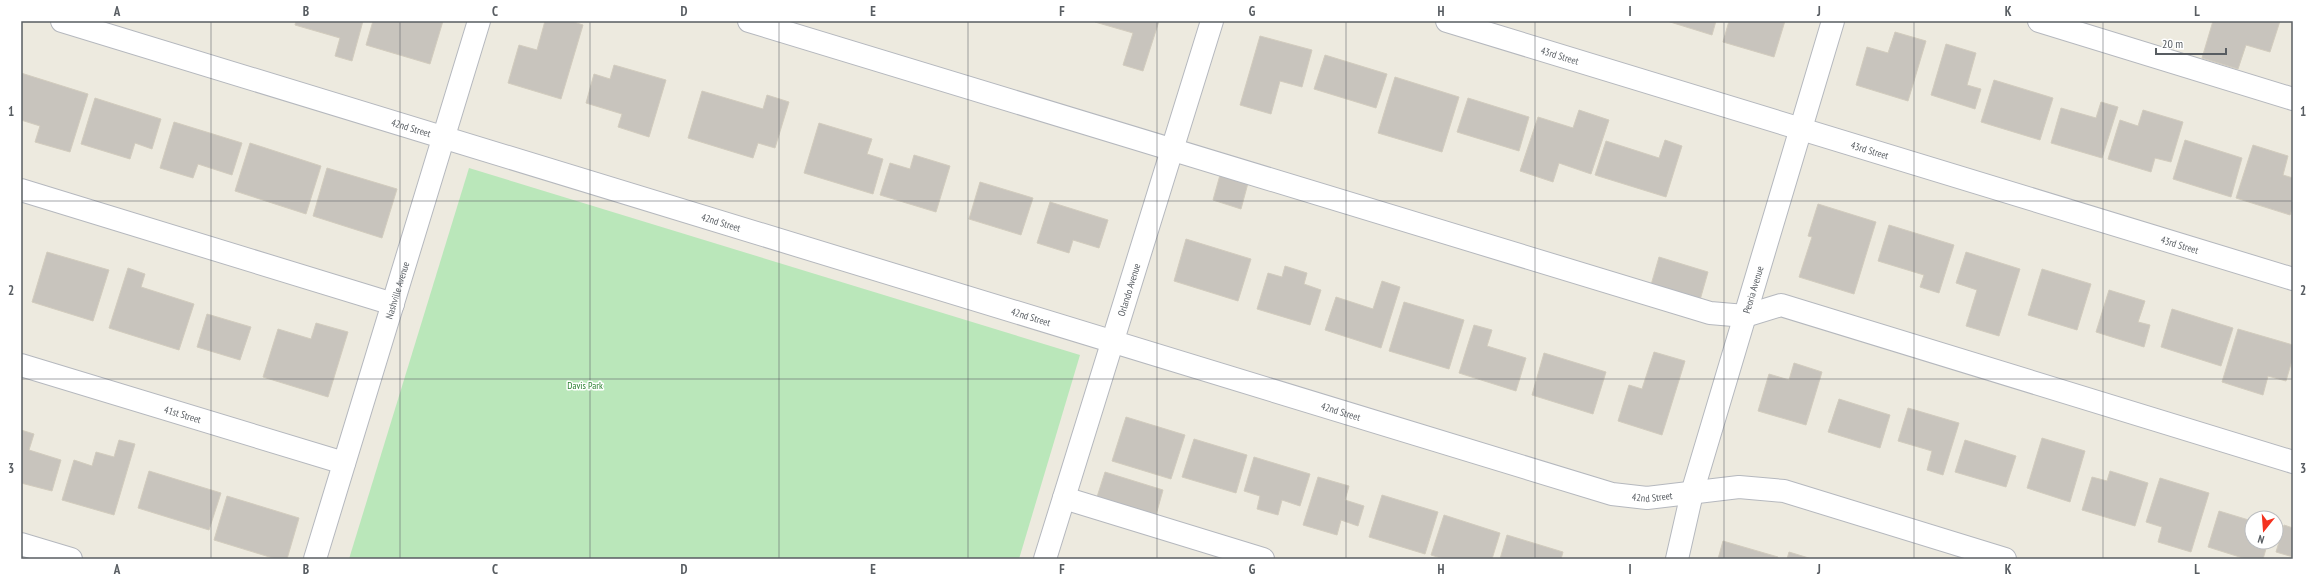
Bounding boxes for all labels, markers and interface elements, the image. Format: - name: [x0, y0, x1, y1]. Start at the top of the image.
- text: A: [113, 3, 121, 20]
- text: B: [303, 3, 309, 20]
- text: C: [492, 3, 498, 20]
- text: D: [681, 3, 688, 20]
- text: E: [870, 3, 876, 20]
- text: F: [1059, 3, 1065, 20]
- text: G: [1249, 3, 1256, 20]
- text: H: [1438, 3, 1445, 20]
- text: I: [1628, 3, 1632, 20]
- text: J: [1816, 3, 1821, 20]
- text: K: [2005, 3, 2012, 20]
- text: L: [2194, 3, 2200, 20]
- scale bar: [2156, 30, 2226, 56]
- text: 20 m: [2162, 36, 2183, 51]
- street label: 43rd Street: [1539, 44, 1580, 68]
- text: 1: [8, 103, 14, 120]
- text: 1: [2300, 103, 2306, 120]
- street label: 42nd Street: [390, 116, 433, 140]
- street label: 43rd Street: [1849, 139, 1890, 162]
- street label: 42nd Street: [700, 210, 742, 235]
- street label: 43rd Street: [2159, 233, 2200, 257]
- street label: Nashville Avenue: [383, 260, 412, 321]
- street label: Orlando Avenue: [1115, 262, 1143, 318]
- street label: Peoria Avenue: [1740, 265, 1766, 315]
- text: 2: [8, 282, 14, 299]
- text: 2: [2300, 282, 2306, 299]
- street label: 42nd Street: [1009, 305, 1052, 329]
- park label: Davis Park: [567, 379, 603, 392]
- street label: 42nd Street: [1319, 400, 1362, 424]
- street label: 41st Street: [163, 403, 203, 426]
- text: 3: [8, 460, 14, 477]
- text: 3: [2300, 460, 2306, 477]
- street label: 42nd Street: [1631, 489, 1673, 505]
- north arrow: [2244, 510, 2284, 550]
- text: N: [2256, 532, 2266, 547]
- text: A: [113, 561, 121, 578]
- text: B: [303, 561, 309, 578]
- text: C: [492, 561, 498, 578]
- text: D: [681, 561, 688, 578]
- text: E: [870, 561, 876, 578]
- text: F: [1059, 561, 1065, 578]
- text: G: [1249, 561, 1256, 578]
- text: H: [1438, 561, 1445, 578]
- text: I: [1628, 561, 1632, 578]
- text: J: [1816, 561, 1821, 578]
- text: K: [2005, 561, 2012, 578]
- text: L: [2194, 561, 2200, 578]

